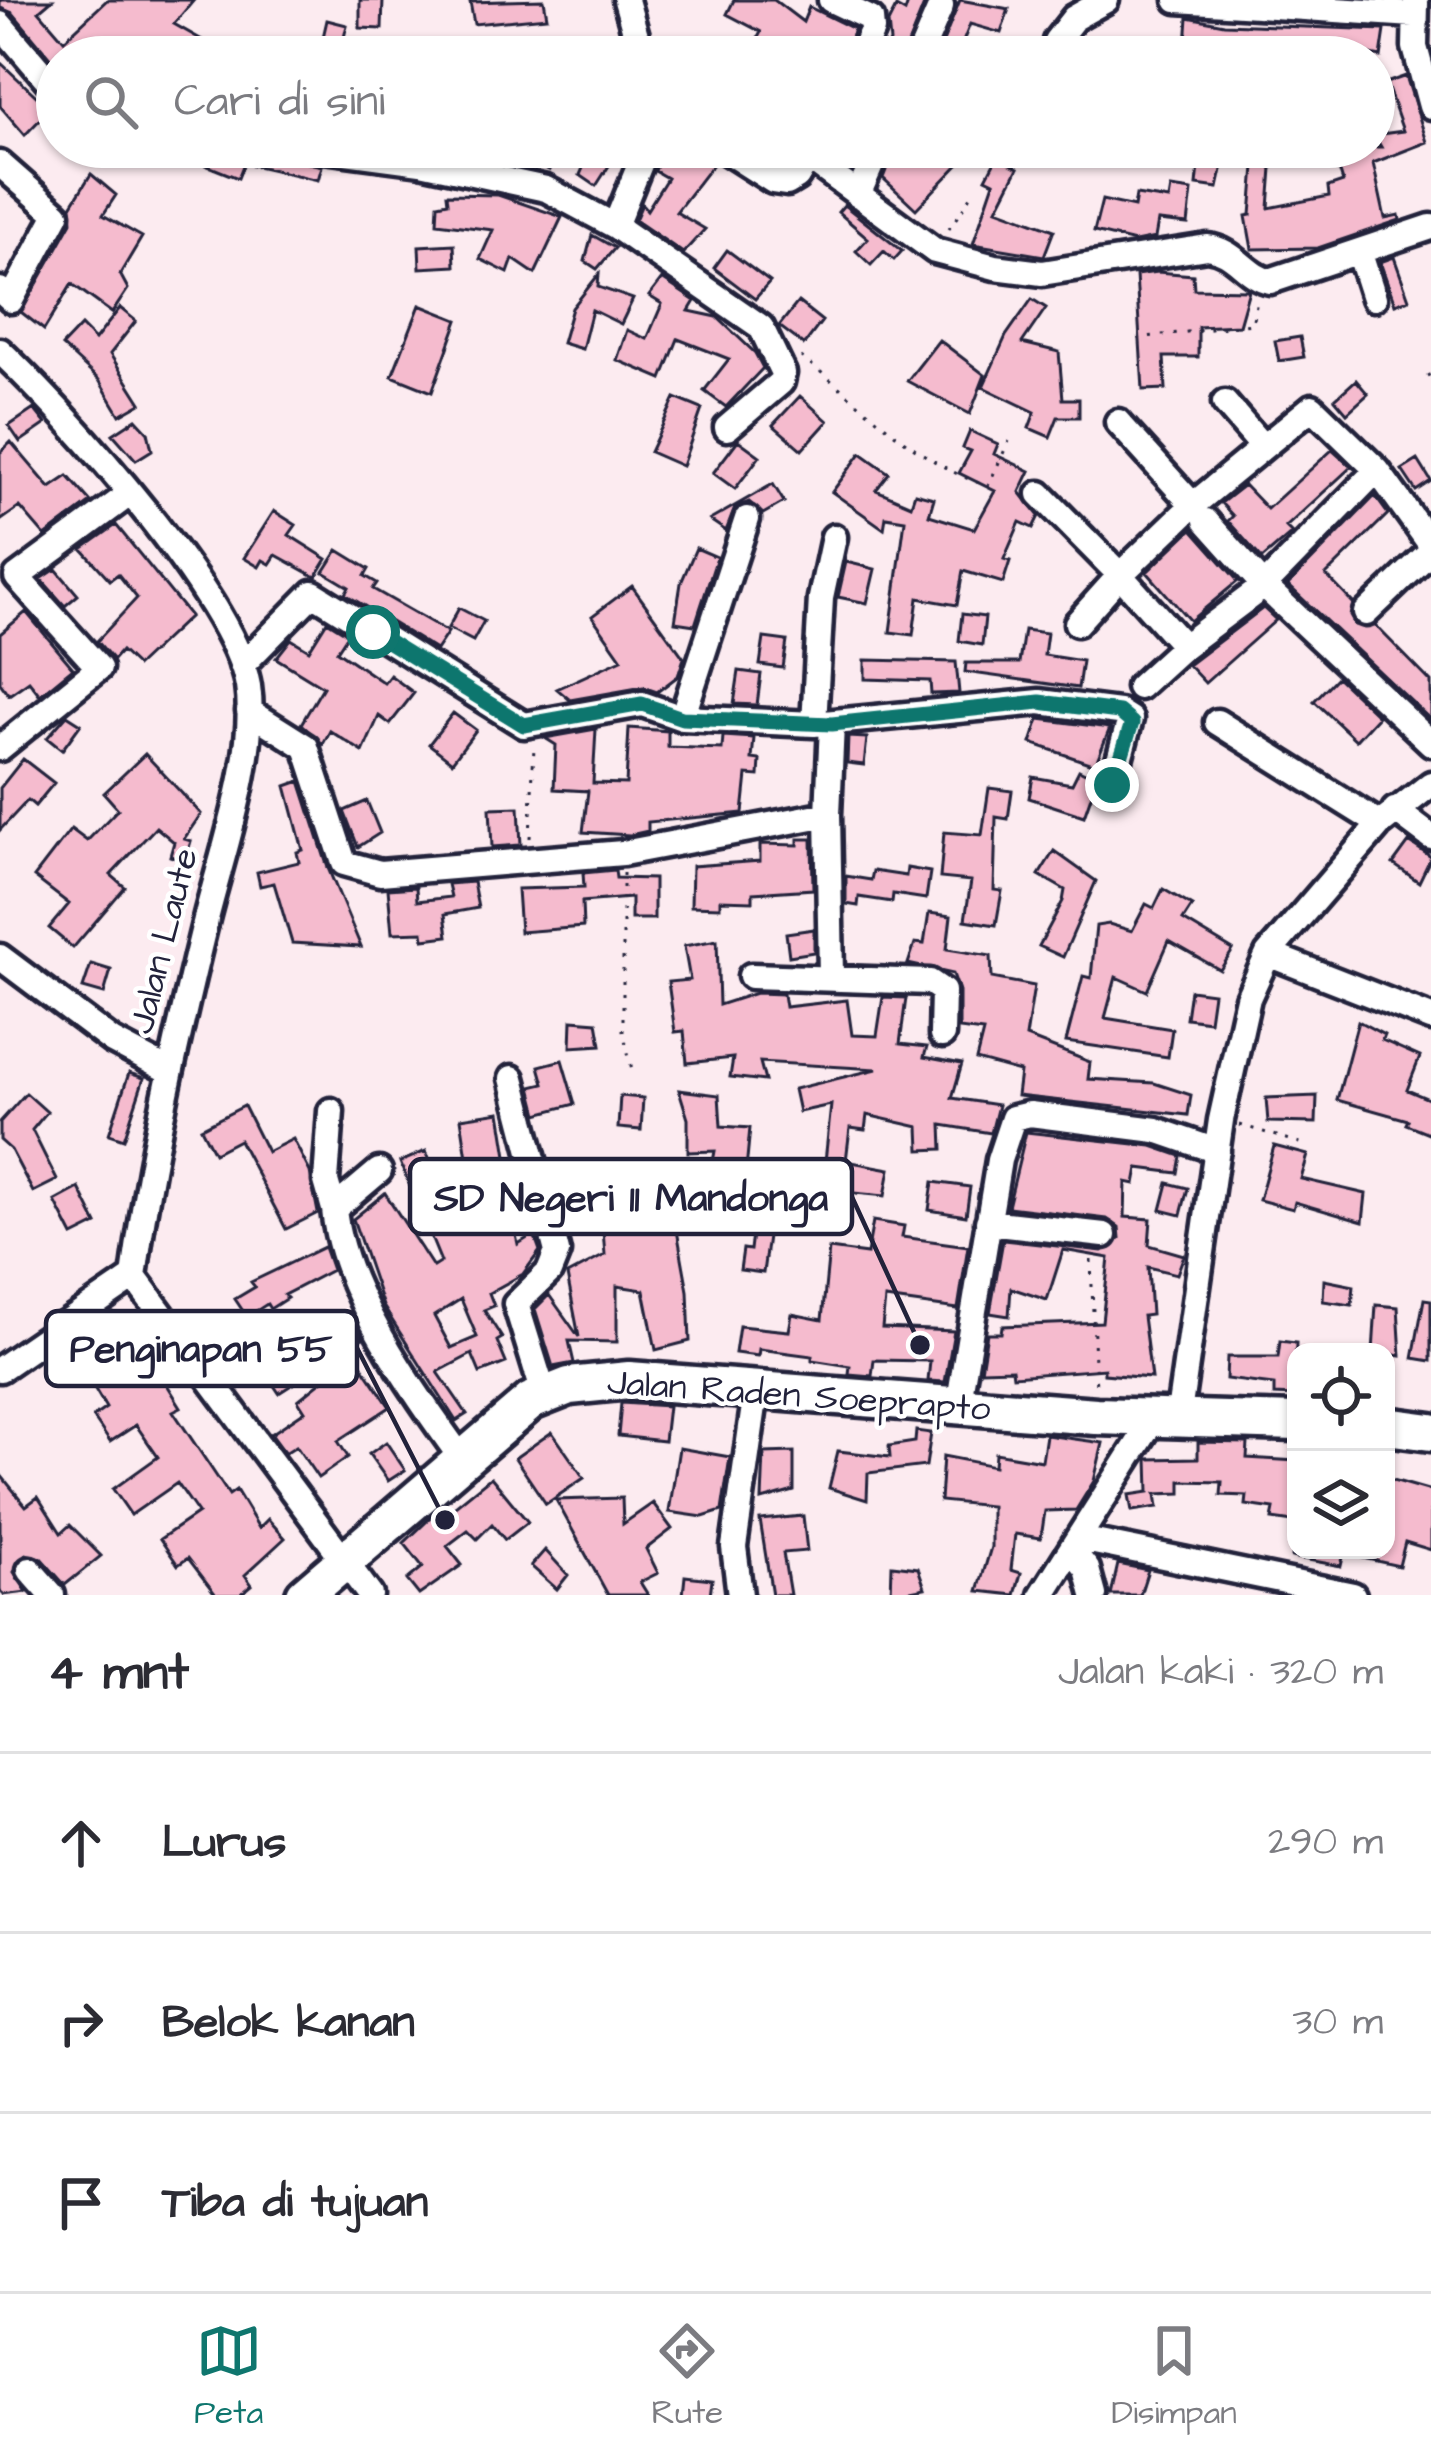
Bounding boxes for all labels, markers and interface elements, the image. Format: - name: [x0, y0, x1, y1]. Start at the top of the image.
- search box: [36, 36, 1395, 168]
- icon: search: [78, 69, 144, 135]
- text: Cari di sini: [174, 71, 385, 133]
- route start: [346, 605, 400, 659]
- route end: [1085, 758, 1139, 812]
- street label: Jalan Laute: [116, 843, 212, 1039]
- callout: SD Negeri 11 Mandonga: [410, 1159, 852, 1234]
- text: SD Negeri 11 Mandonga: [433, 1173, 828, 1228]
- callout: Penginapan 55: [46, 1311, 357, 1386]
- text: Penginapan 55: [70, 1324, 333, 1379]
- map controls: [1287, 1343, 1395, 1559]
- button: locate: [1287, 1343, 1395, 1451]
- street label: Jalan Raden Soeprapto: [606, 1357, 992, 1435]
- button: layers: [1287, 1451, 1395, 1559]
- text: 4 mnt: [48, 1638, 189, 1709]
- text: Jalan kaki · 320 m: [1058, 1646, 1383, 1700]
- icon: ahead: [48, 1810, 114, 1876]
- text: Lurus: [162, 1812, 286, 1874]
- text: 290 m: [1268, 1816, 1383, 1870]
- icon: right: [48, 1990, 114, 2056]
- text: Belok kanan: [162, 1992, 415, 2054]
- text: 30 m: [1293, 1996, 1383, 2050]
- icon: arrive: [48, 2170, 114, 2236]
- text: Tiba di tujuan: [162, 2172, 428, 2234]
- tab: Peta: [194, 2318, 263, 2436]
- tab: Rute: [652, 2318, 723, 2436]
- tab: Disimpan: [1111, 2318, 1237, 2436]

